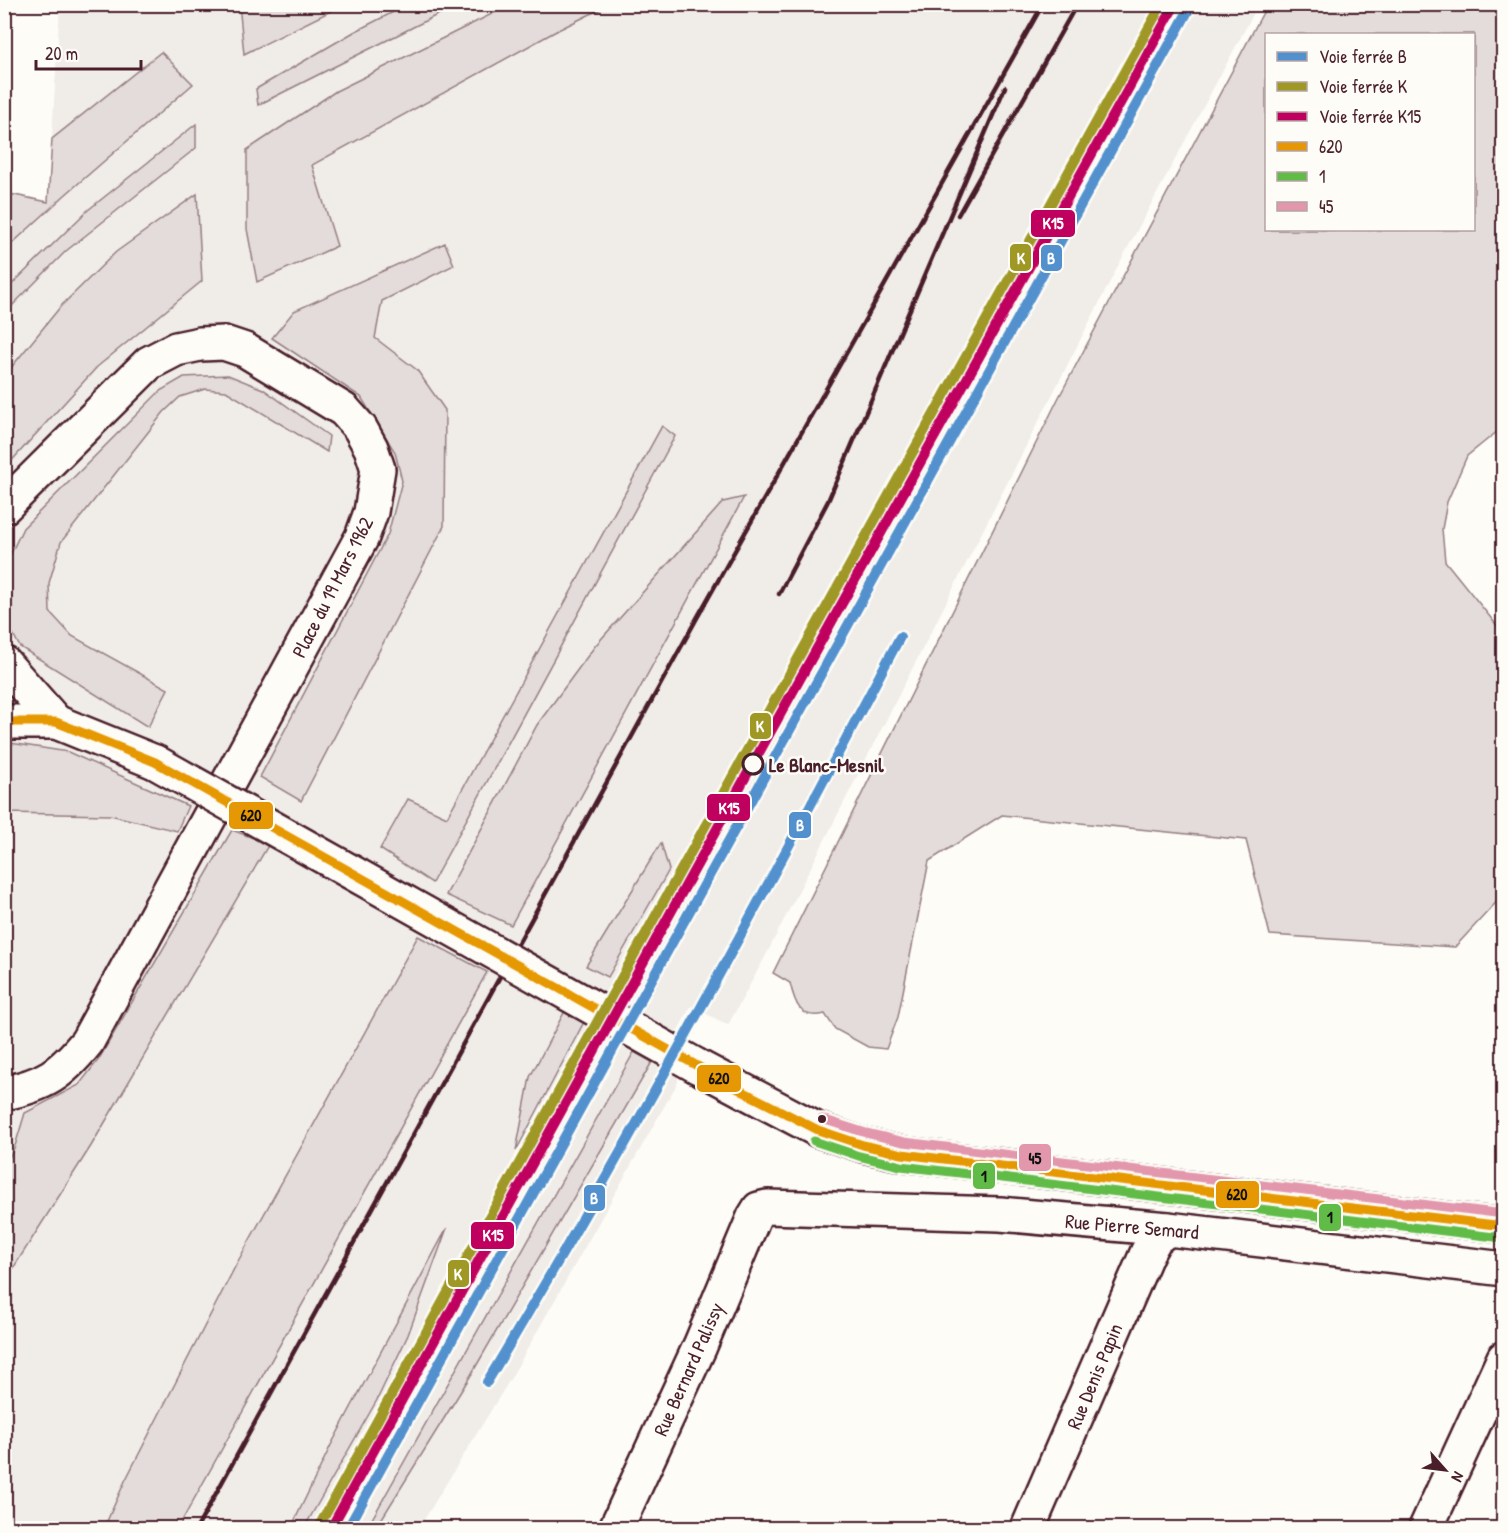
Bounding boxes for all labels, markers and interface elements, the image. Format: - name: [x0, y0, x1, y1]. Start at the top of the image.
- scale bar: [36, 33, 141, 71]
- legend: [1265, 33, 1475, 231]
- text: 20 m: [45, 41, 78, 66]
- text: Voie ferrée B: [1319, 44, 1407, 69]
- text: Voie ferrée K: [1319, 74, 1408, 99]
- text: Voie ferrée K15: [1319, 104, 1422, 129]
- text: 620: [1319, 134, 1343, 159]
- text: 1: [1319, 164, 1326, 189]
- text: 45: [1319, 194, 1334, 219]
- line badge: K15: [1030, 209, 1076, 238]
- text: K15: [1043, 212, 1064, 234]
- line badge: K: [1009, 243, 1032, 272]
- line badge: B: [1040, 244, 1063, 272]
- text: K: [1017, 247, 1026, 269]
- text: B: [1047, 247, 1055, 269]
- street label: Place du 19 Mars 1962: [285, 512, 379, 662]
- line badge: K: [749, 712, 772, 740]
- text: K: [756, 715, 765, 737]
- place label: Le Blanc-Mesnil: [769, 751, 884, 778]
- marker: Le Blanc-Mesnil: [742, 753, 764, 775]
- line badge: K15: [706, 793, 751, 822]
- text: K15: [719, 797, 740, 819]
- line badge: 620: [228, 801, 274, 830]
- text: 620: [240, 804, 262, 826]
- line badge: B: [788, 811, 812, 839]
- text: B: [796, 814, 804, 836]
- line badge: 620: [696, 1064, 742, 1093]
- text: 620: [708, 1067, 730, 1089]
- unlabelled marker: [816, 1113, 828, 1125]
- line badge: 45: [1018, 1143, 1052, 1172]
- text: 45: [1029, 1147, 1042, 1169]
- line badge: 1: [972, 1162, 996, 1190]
- text: 1: [981, 1165, 987, 1187]
- line badge: 620: [1215, 1180, 1260, 1209]
- text: 620: [1226, 1183, 1248, 1205]
- line badge: B: [583, 1184, 606, 1212]
- text: B: [590, 1187, 598, 1209]
- line badge: 1: [1318, 1203, 1342, 1232]
- text: 1: [1327, 1206, 1333, 1228]
- street label: Rue Pierre Semard: [1064, 1207, 1200, 1245]
- line badge: K15: [470, 1221, 515, 1250]
- text: K15: [483, 1224, 504, 1246]
- line badge: K: [447, 1259, 470, 1288]
- text: K: [454, 1263, 463, 1285]
- street label: Rue Bernard Palissy: [646, 1298, 730, 1440]
- street label: Rue Denis Papin: [1060, 1319, 1128, 1433]
- north arrow: [1415, 1440, 1475, 1500]
- text: N: [1446, 1468, 1470, 1486]

